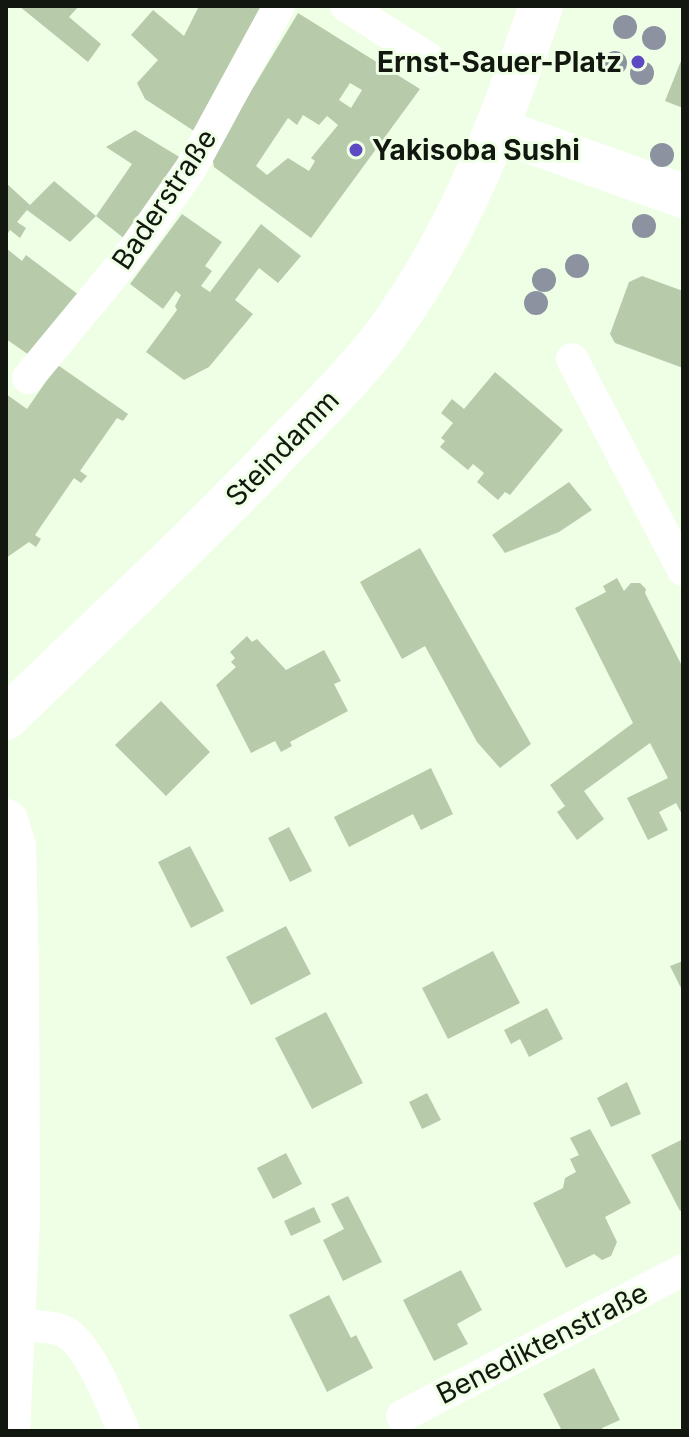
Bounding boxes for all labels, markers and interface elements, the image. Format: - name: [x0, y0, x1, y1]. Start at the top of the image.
- place label: Ernst-Sauer-Platz: [377, 45, 622, 79]
- marker: Ernst-Sauer-Platz: [629, 53, 647, 71]
- street label: Baderstraße: [105, 122, 223, 276]
- place label: Yakisoba Sushi: [372, 133, 580, 167]
- marker: Yakisoba Sushi: [347, 141, 365, 159]
- street label: Steindamm: [218, 383, 346, 513]
- street label: Benediktenstraße: [431, 1275, 653, 1411]

